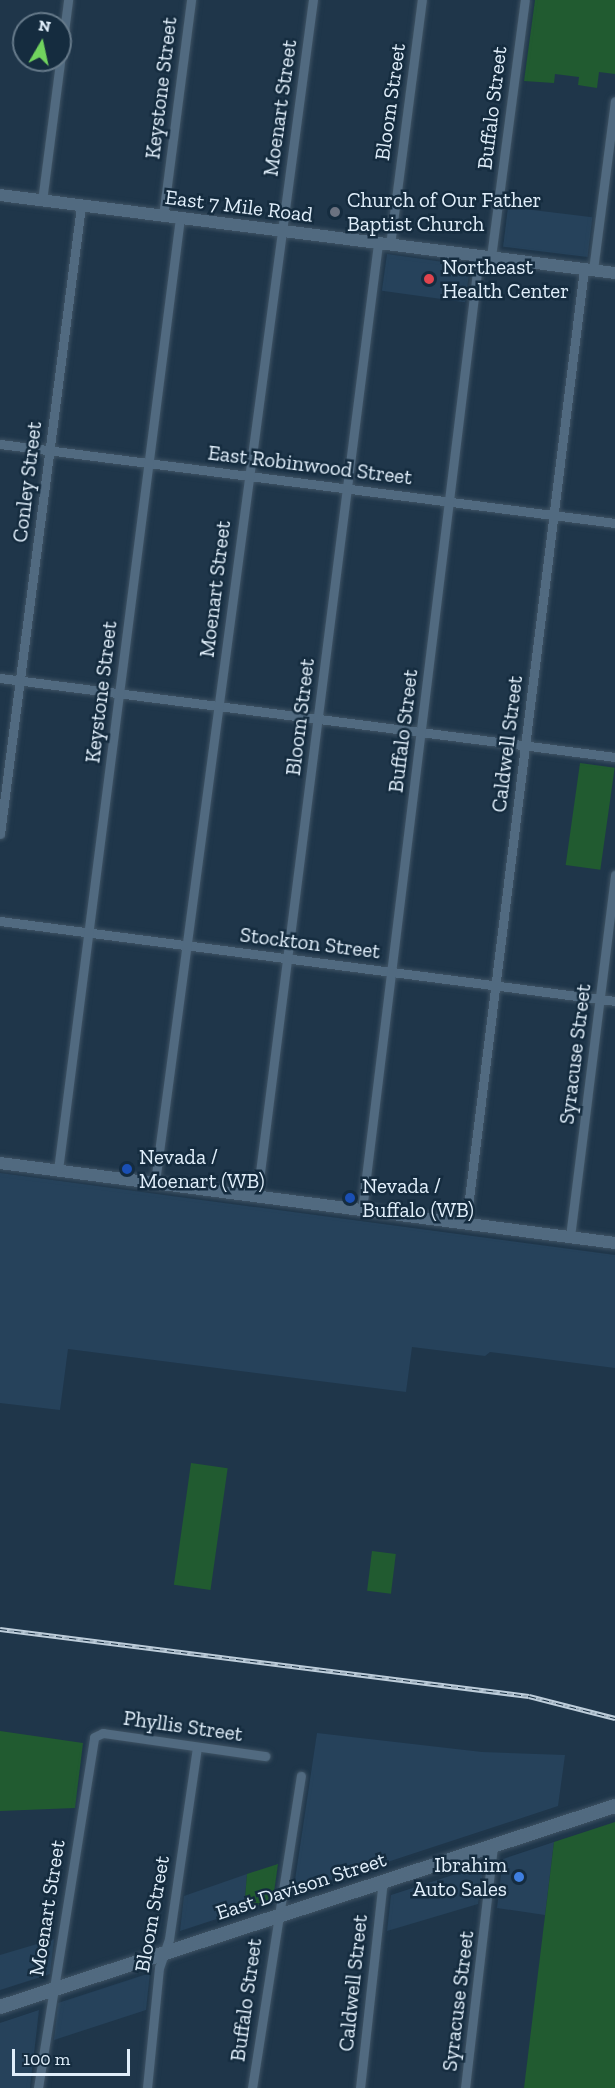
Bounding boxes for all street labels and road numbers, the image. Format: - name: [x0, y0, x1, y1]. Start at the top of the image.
- street label: Keystone Street: [140, 16, 182, 160]
- street label: Moenart Street: [258, 38, 302, 178]
- street label: Bloom Street: [369, 42, 411, 162]
- street label: Buffalo Street: [472, 45, 512, 171]
- street label: East 7 Mile Road: [164, 184, 314, 228]
- street label: Conley Street: [7, 420, 47, 544]
- street label: East Robinwood Street: [206, 440, 414, 490]
- street label: Moenart Street: [194, 519, 236, 659]
- street label: Keystone Street: [80, 620, 122, 764]
- street label: Bloom Street: [280, 657, 320, 777]
- street label: Buffalo Street: [383, 668, 423, 794]
- street label: Caldwell Street: [486, 674, 528, 814]
- street label: Stockton Street: [238, 922, 382, 964]
- street label: Syracuse Street: [554, 982, 596, 1126]
- street label: Phyllis Street: [122, 1705, 244, 1747]
- street label: Moenart Street: [24, 1838, 70, 1978]
- street label: East Davison Street: [213, 1847, 389, 1925]
- street label: Bloom Street: [129, 1854, 175, 1974]
- street label: Caldwell Street: [333, 1913, 373, 2053]
- street label: Syracuse Street: [437, 1929, 479, 2073]
- street label: Buffalo Street: [225, 1937, 267, 2063]

